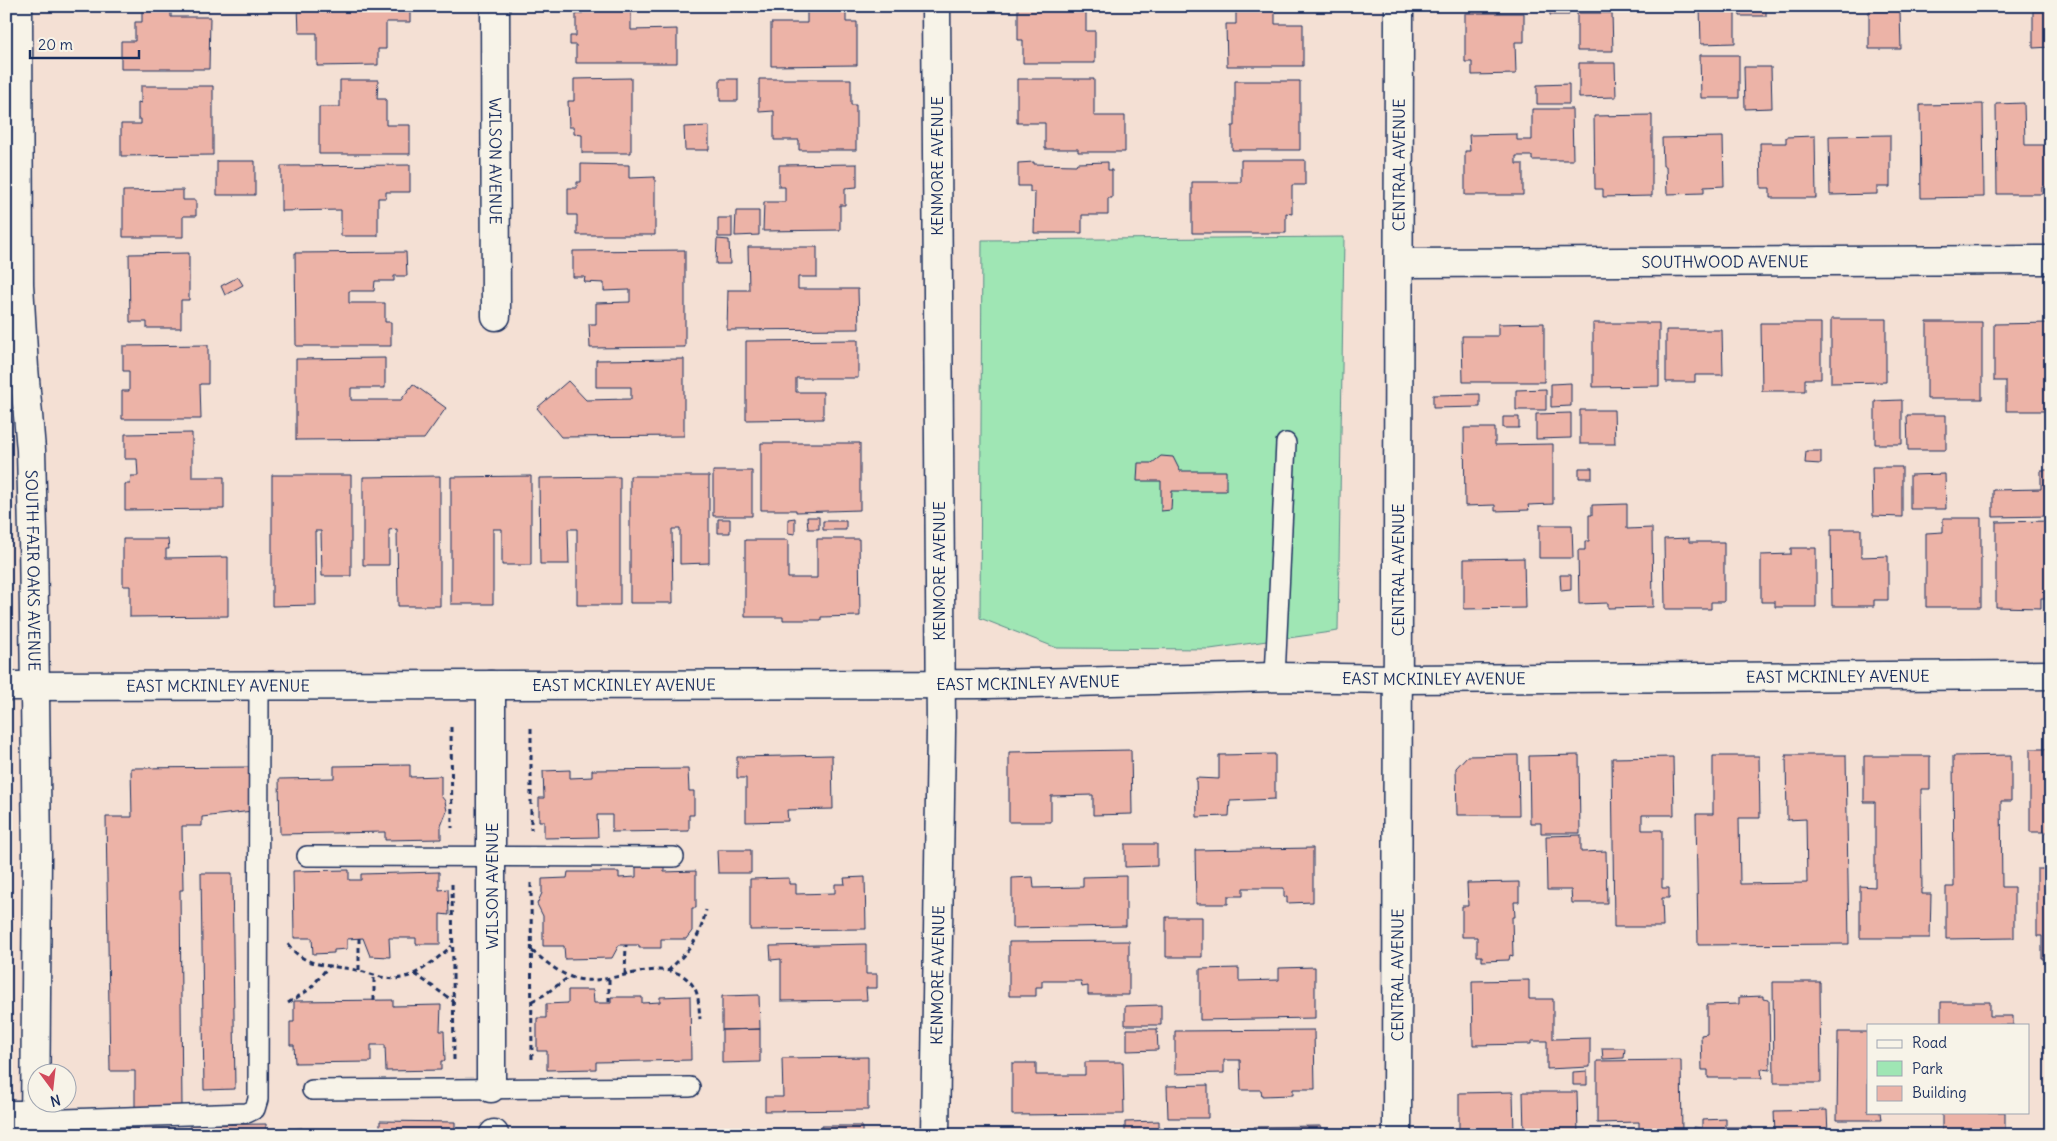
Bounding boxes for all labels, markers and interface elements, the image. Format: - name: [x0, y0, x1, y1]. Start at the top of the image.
- scale bar: [30, 28, 139, 60]
- text: 20 m: [38, 35, 73, 54]
- street label: KENMORE AVENUE: [927, 96, 947, 236]
- street label: WILSON AVENUE: [485, 97, 506, 225]
- street label: CENTRAL AVENUE: [1389, 99, 1409, 231]
- street label: SOUTHWOOD AVENUE: [1641, 251, 1809, 272]
- street label: SOUTH FAIR OAKS AVENUE: [21, 470, 45, 671]
- street label: KENMORE AVENUE: [929, 501, 949, 641]
- street label: CENTRAL AVENUE: [1388, 504, 1408, 636]
- street label: EAST MCKINLEY AVENUE: [1746, 666, 1930, 687]
- street label: EAST MCKINLEY AVENUE: [1342, 668, 1526, 689]
- street label: EAST MCKINLEY AVENUE: [936, 671, 1120, 694]
- street label: EAST MCKINLEY AVENUE: [126, 675, 310, 696]
- street label: EAST MCKINLEY AVENUE: [532, 675, 716, 695]
- street label: WILSON AVENUE: [482, 823, 502, 949]
- street label: KENMORE AVENUE: [926, 905, 948, 1045]
- street label: CENTRAL AVENUE: [1387, 909, 1407, 1041]
- legend: [1867, 1024, 2030, 1114]
- text: Road: [1912, 1033, 1947, 1052]
- text: Park: [1912, 1059, 1943, 1078]
- north arrow: [28, 1064, 78, 1114]
- text: Building: [1912, 1083, 1967, 1102]
- text: N: [48, 1091, 62, 1111]

